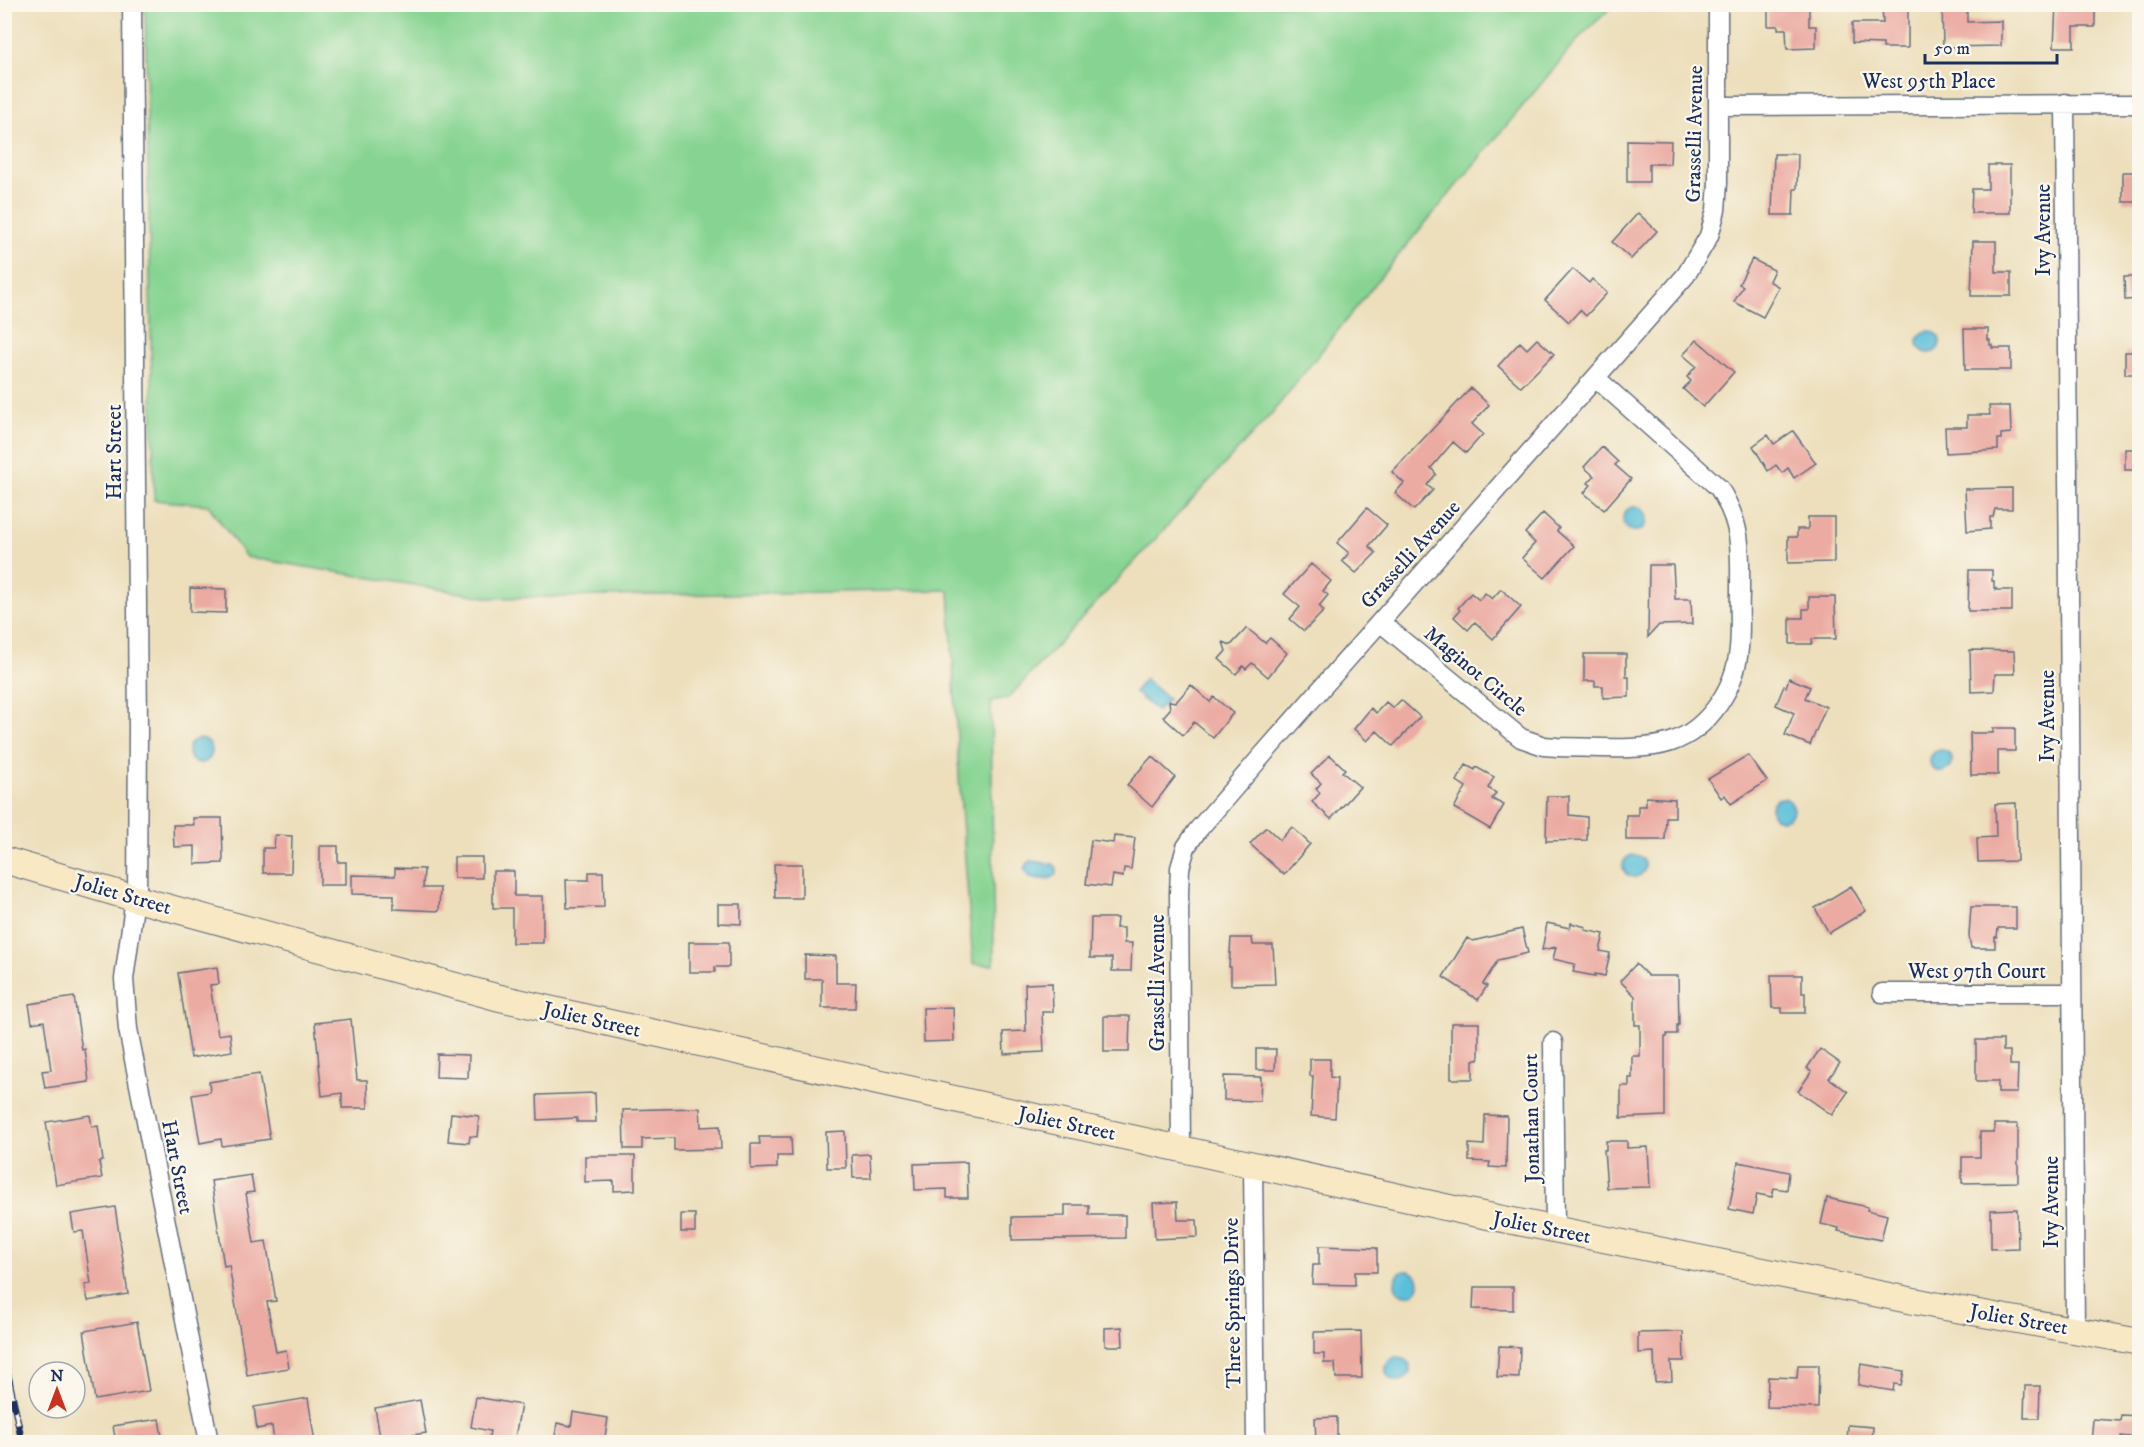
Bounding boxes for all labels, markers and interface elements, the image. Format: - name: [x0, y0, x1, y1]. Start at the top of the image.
- scale bar: [1925, 27, 2057, 65]
- text: 50 m: [1934, 38, 1970, 60]
- street label: Grasselli Avenue: [1681, 65, 1709, 203]
- street label: West 95th Place: [1861, 69, 1996, 95]
- street label: Ivy Avenue: [2031, 183, 2057, 276]
- street label: Hart Street: [102, 404, 128, 500]
- street label: Grasselli Avenue: [1355, 495, 1467, 614]
- street label: Maginot Circle: [1418, 621, 1533, 723]
- street label: Ivy Avenue: [2035, 669, 2061, 762]
- street label: Joliet Street: [69, 868, 174, 921]
- street label: Grasselli Avenue: [1145, 914, 1171, 1052]
- street label: West 97th Court: [1907, 959, 2046, 985]
- street label: Joliet Street: [538, 996, 643, 1044]
- street label: Jonathan Court: [1518, 1053, 1546, 1185]
- street label: Joliet Street: [1014, 1101, 1118, 1147]
- street label: Hart Street: [155, 1118, 199, 1217]
- street label: Ivy Avenue: [2039, 1155, 2065, 1248]
- street label: Joliet Street: [1489, 1205, 1593, 1250]
- street label: Three Springs Drive: [1219, 1217, 1247, 1389]
- street label: Joliet Street: [1966, 1298, 2070, 1341]
- north arrow: [27, 1360, 87, 1420]
- text: N: [50, 1366, 64, 1386]

